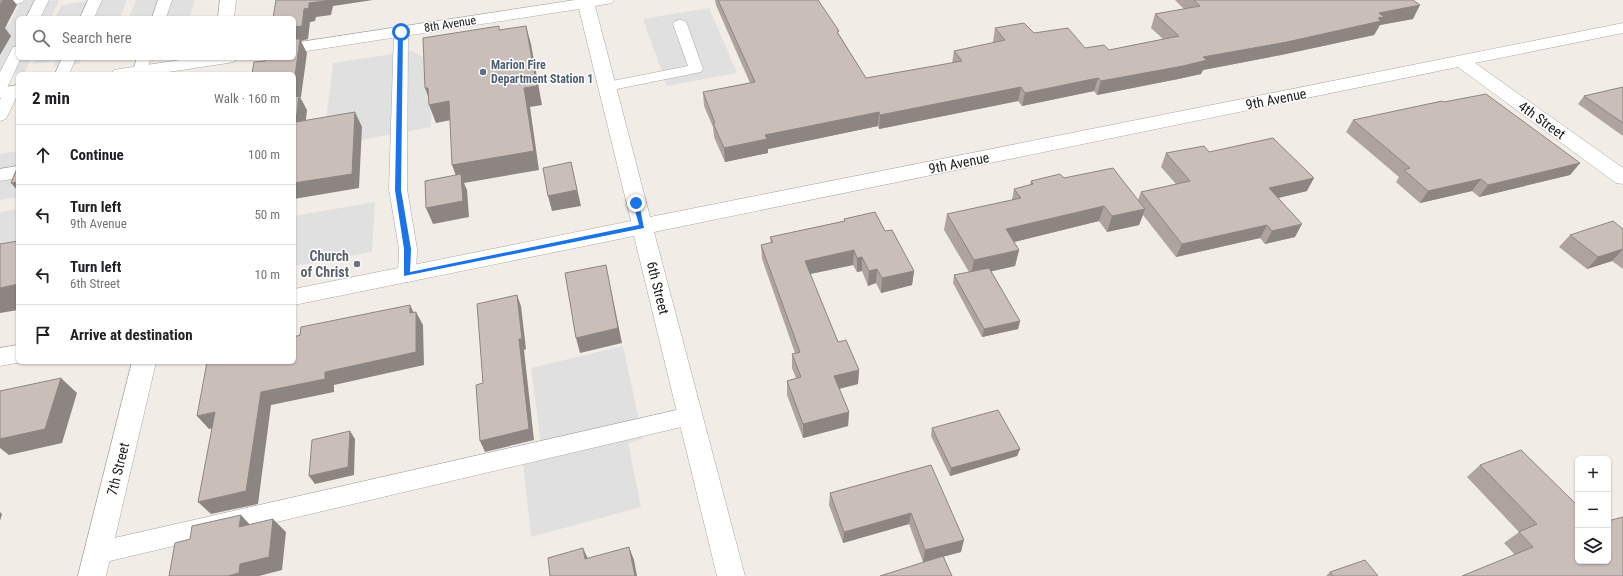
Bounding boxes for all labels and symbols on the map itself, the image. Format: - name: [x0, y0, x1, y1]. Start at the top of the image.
- street label: 8th Avenue: [423, 13, 477, 35]
- route start: [392, 23, 410, 41]
- place label: Marion Fire Department Station 1: [491, 58, 593, 86]
- marker: Marion Fire Department Station 1: [478, 67, 488, 77]
- street label: 9th Avenue: [1244, 85, 1308, 113]
- street label: 4th Street: [1516, 98, 1568, 142]
- street label: 9th Avenue: [927, 149, 991, 177]
- route end: [627, 194, 645, 212]
- place label: Church of Christ: [301, 248, 349, 280]
- marker: Church of Christ: [352, 259, 362, 269]
- street label: 6th Street: [644, 260, 672, 316]
- street label: 7th Street: [104, 441, 132, 497]

